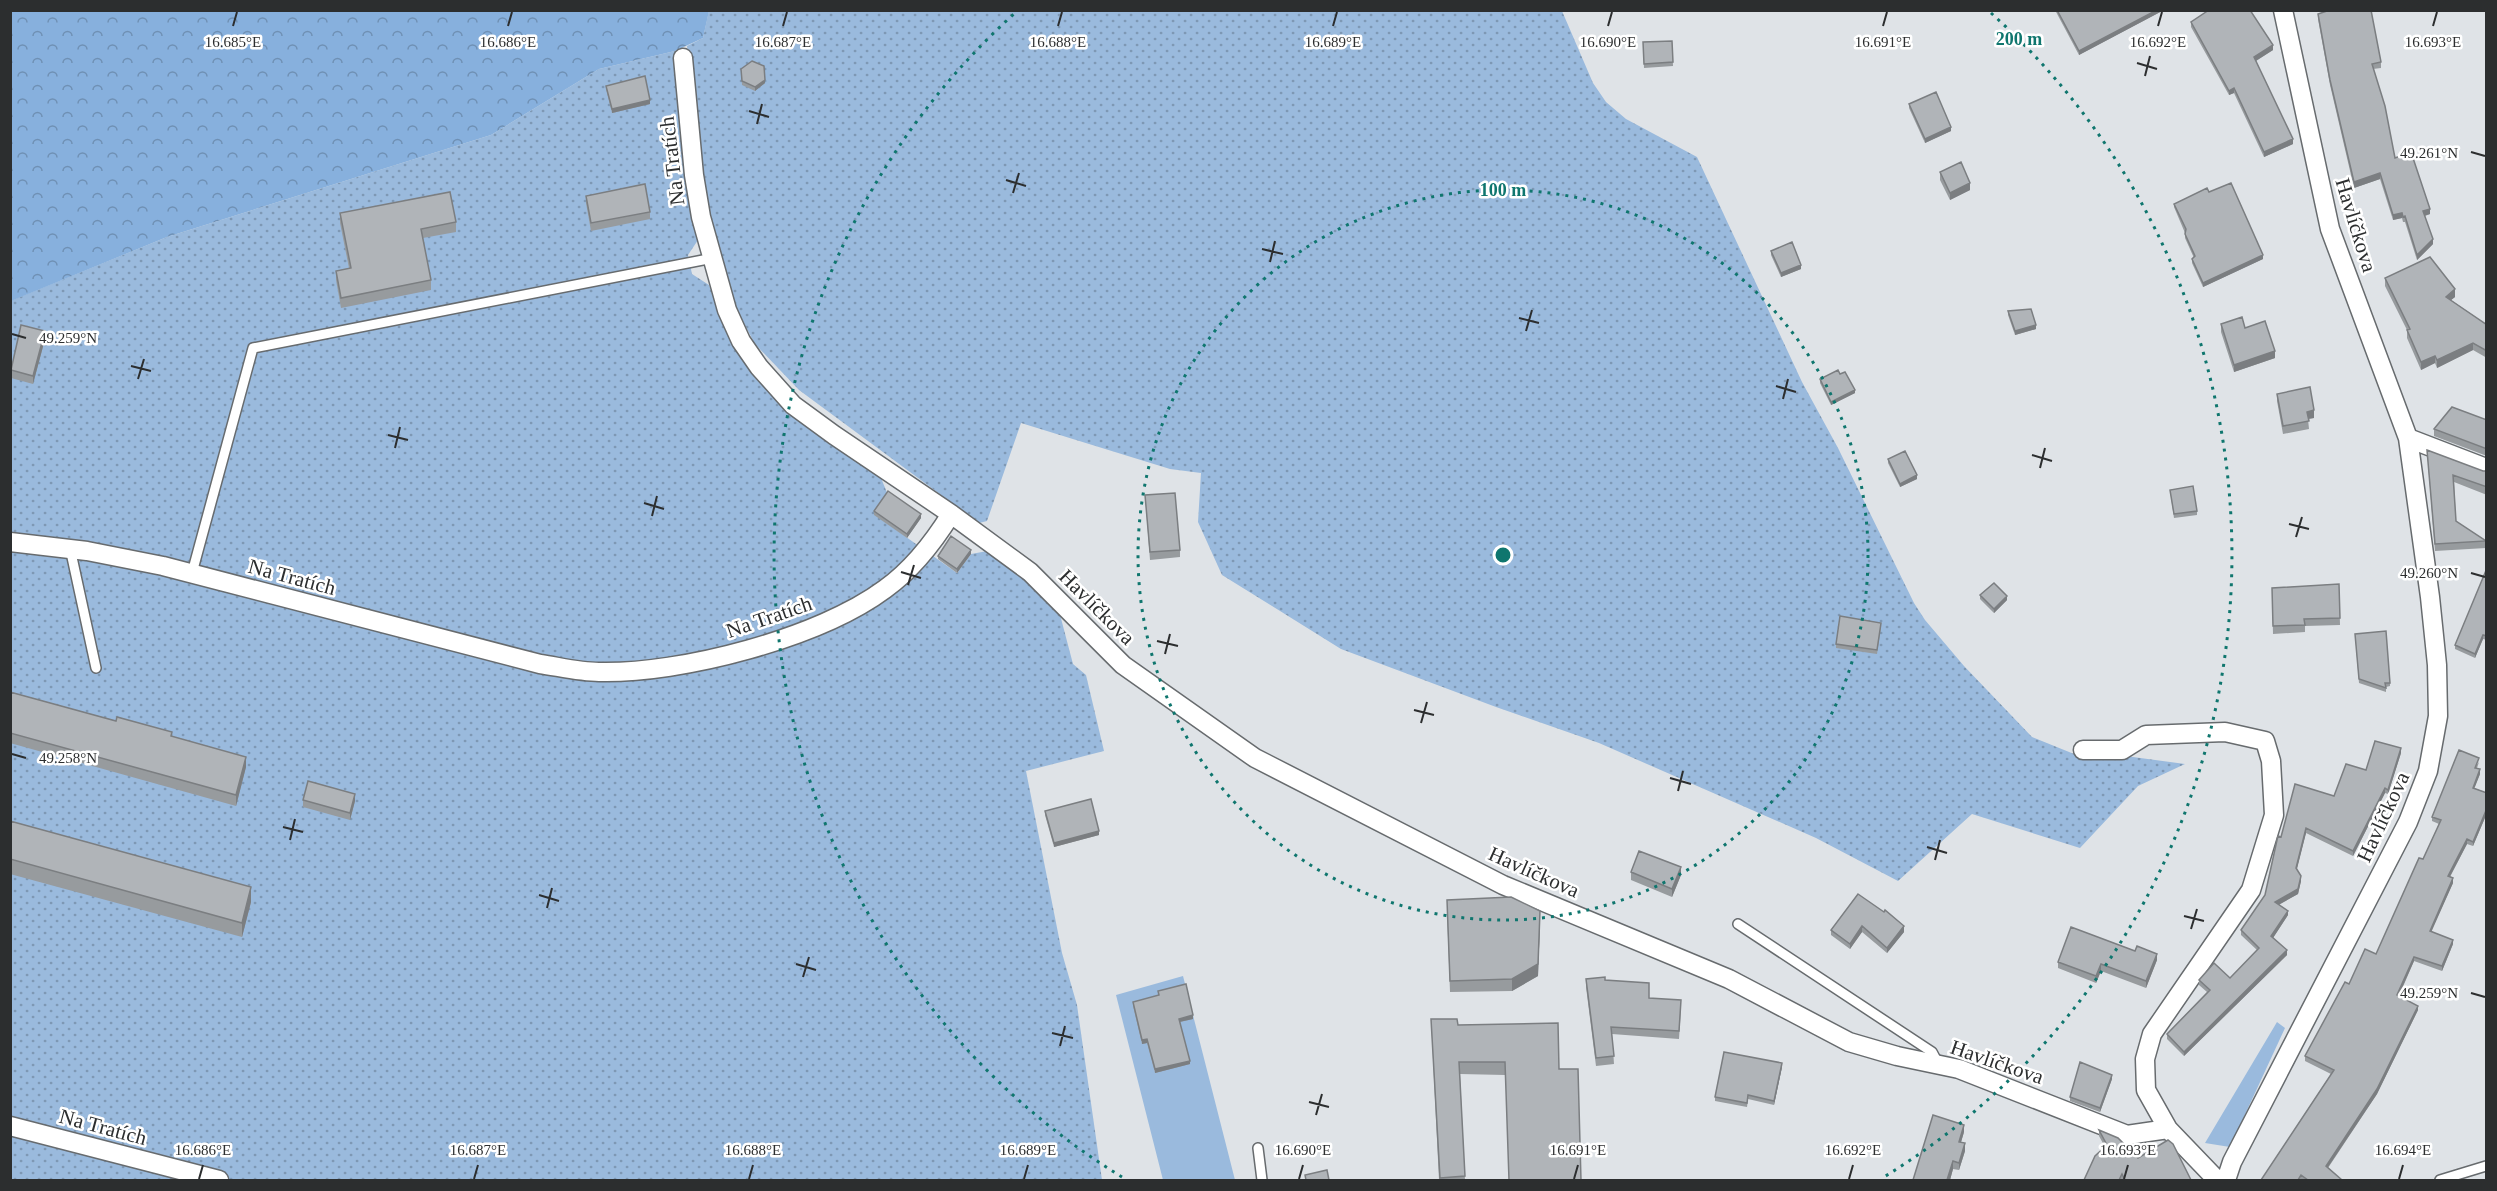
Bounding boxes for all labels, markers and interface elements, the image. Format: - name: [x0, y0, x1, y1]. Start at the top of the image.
- text: 200 m: [1996, 29, 2042, 49]
- text: 16.685°E: [205, 34, 261, 50]
- text: 16.686°E: [480, 34, 536, 50]
- text: 16.687°E: [755, 34, 811, 50]
- text: 16.688°E: [1030, 34, 1086, 50]
- text: 16.689°E: [1305, 34, 1361, 50]
- text: 16.690°E: [1580, 34, 1636, 50]
- text: 16.691°E: [1855, 34, 1911, 50]
- text: 16.692°E: [2130, 34, 2186, 50]
- text: 16.693°E: [2405, 34, 2461, 50]
- street label: Na Tratích: [655, 115, 689, 207]
- text: 49.261°N: [2400, 145, 2458, 161]
- street label: Havlíčkova: [2330, 175, 2382, 275]
- text: 100 m: [1480, 180, 1526, 200]
- text: 49.259°N: [39, 330, 97, 346]
- centre of rings: [1493, 545, 1513, 565]
- street label: Na Tratích: [246, 554, 339, 600]
- street label: Havlíčkova: [1054, 564, 1140, 650]
- text: 49.260°N: [2400, 565, 2458, 581]
- street label: Na Tratích: [723, 591, 816, 643]
- text: 49.258°N: [39, 750, 97, 766]
- street label: Havlíčkova: [2352, 767, 2415, 866]
- street label: Havlíčkova: [1485, 841, 1584, 903]
- text: 49.259°N: [2400, 985, 2458, 1001]
- street label: Havlíčkova: [1947, 1035, 2047, 1089]
- street label: Na Tratích: [57, 1104, 150, 1150]
- text: 16.686°E: [175, 1142, 231, 1158]
- text: 16.687°E: [450, 1142, 506, 1158]
- text: 16.688°E: [725, 1142, 781, 1158]
- text: 16.689°E: [1000, 1142, 1056, 1158]
- text: 16.690°E: [1275, 1142, 1331, 1158]
- text: 16.691°E: [1550, 1142, 1606, 1158]
- text: 16.692°E: [1825, 1142, 1881, 1158]
- text: 16.693°E: [2100, 1142, 2156, 1158]
- text: 16.694°E: [2375, 1142, 2431, 1158]

